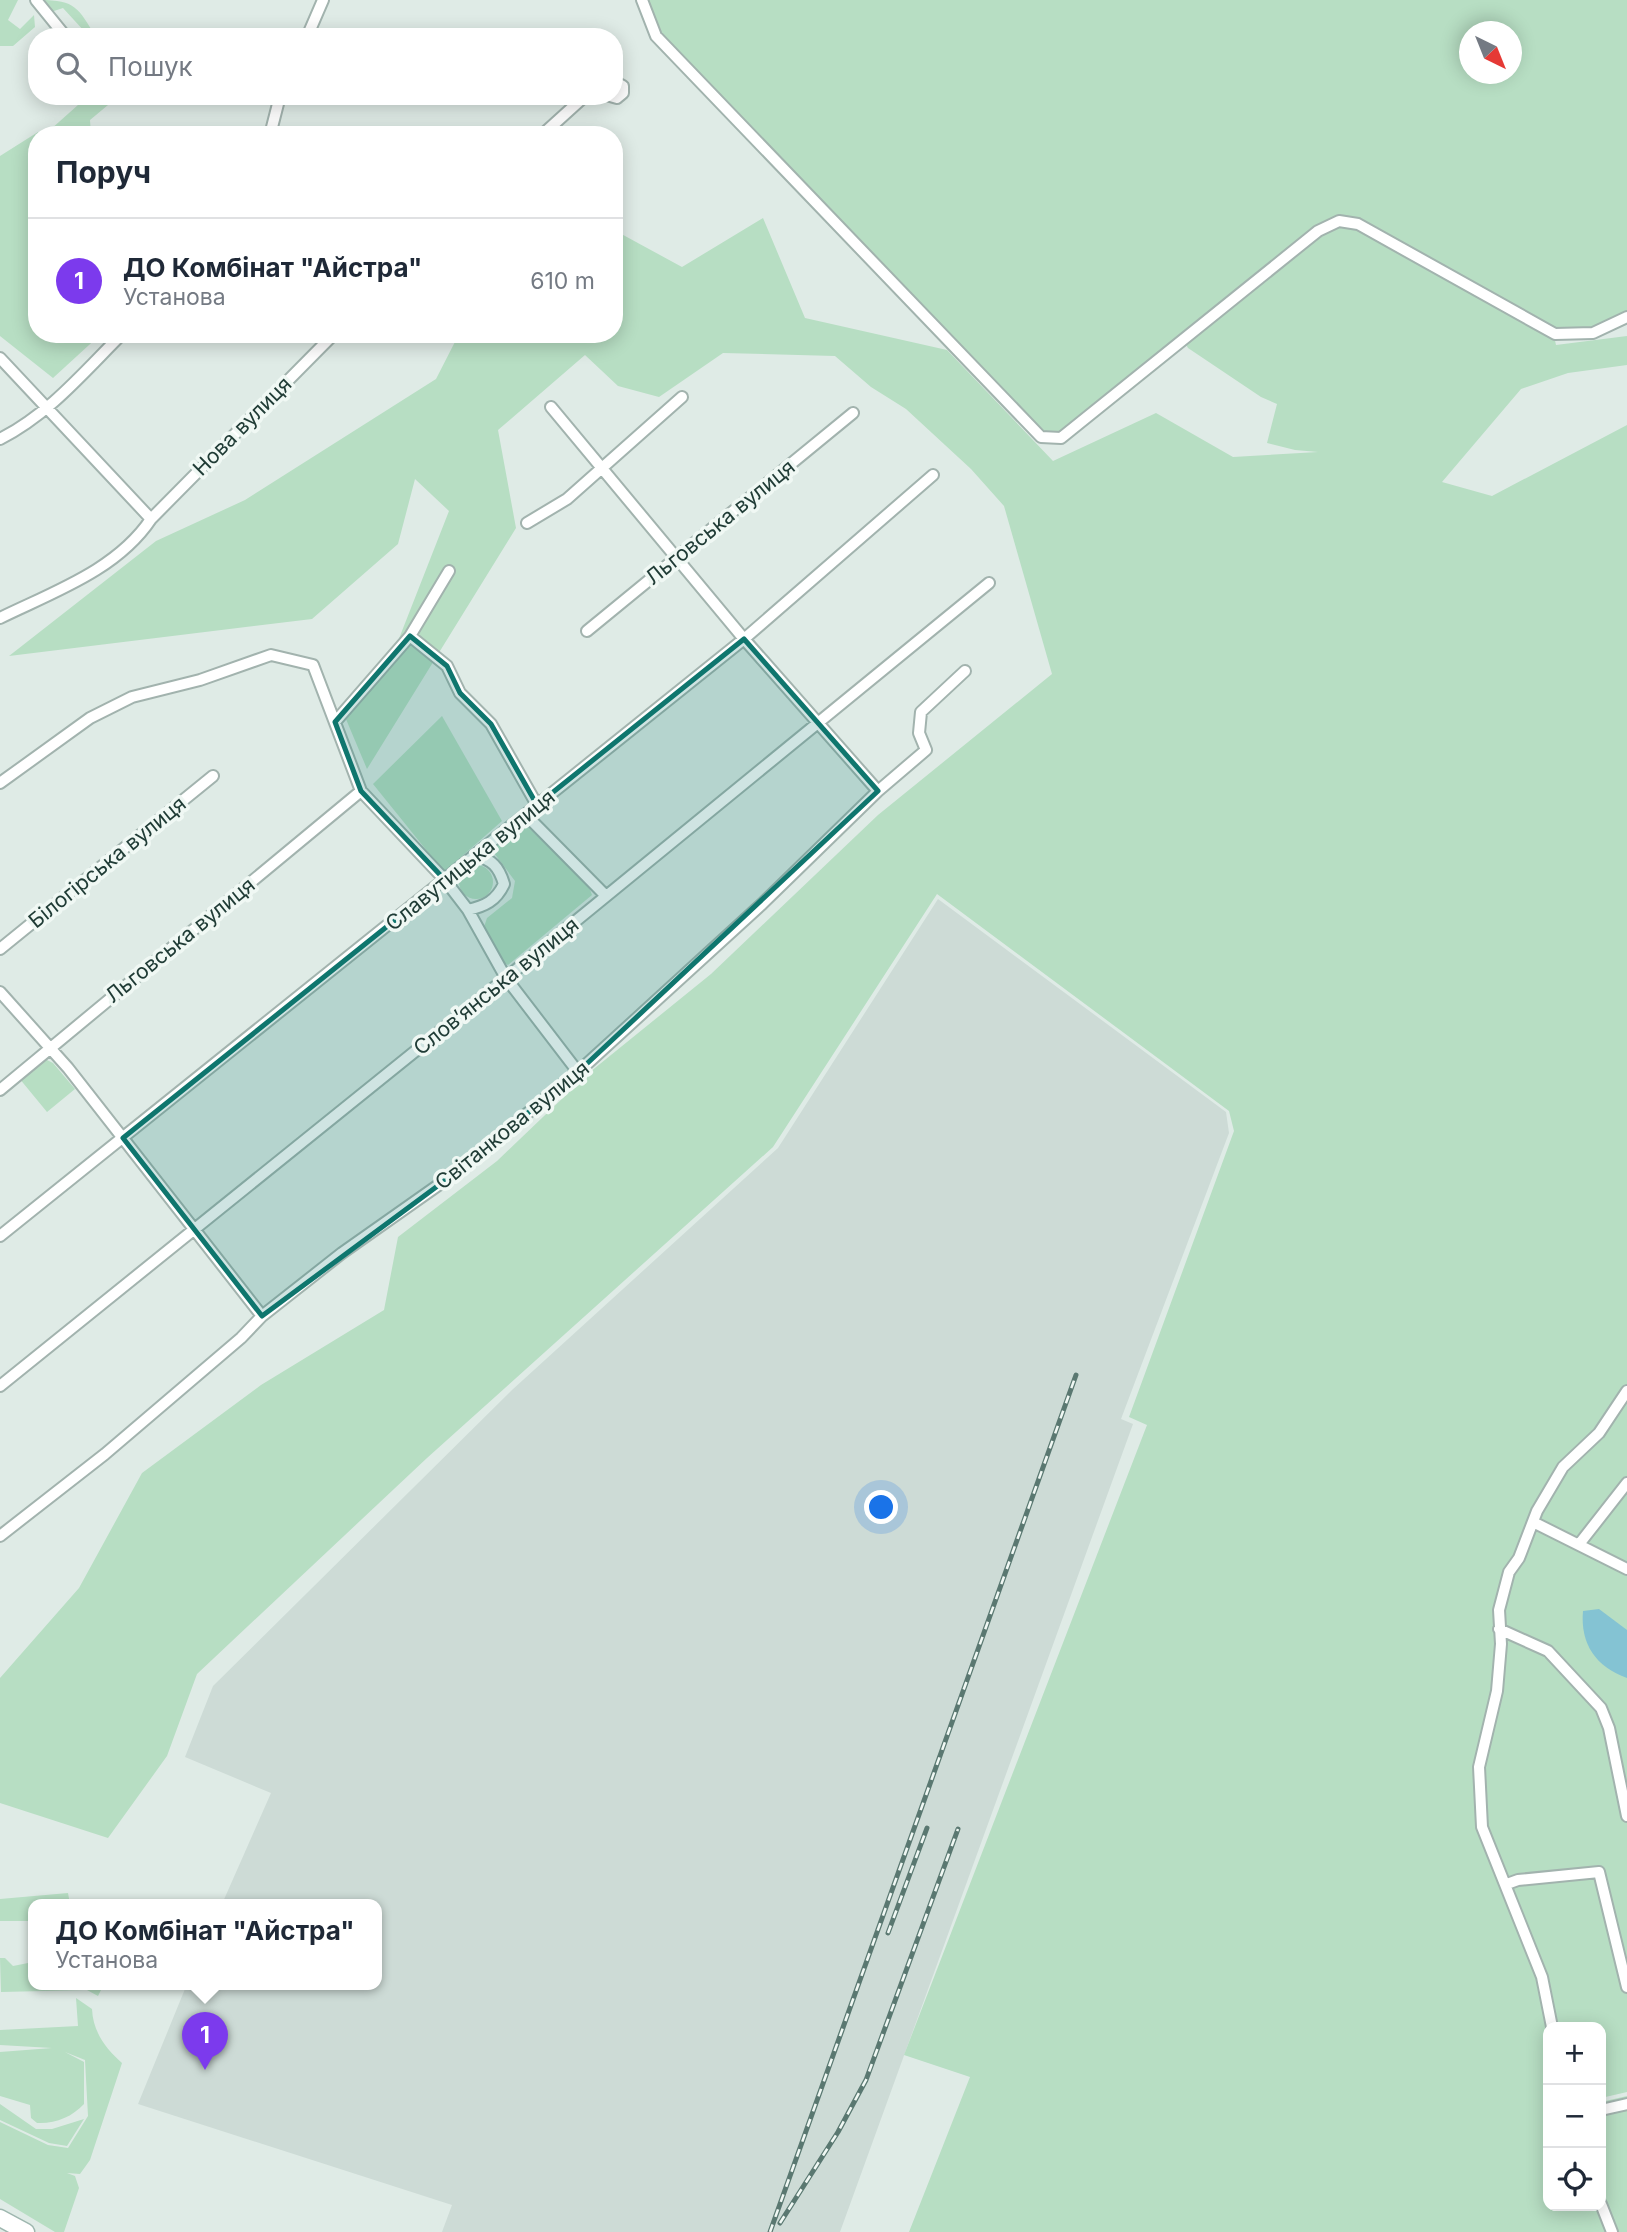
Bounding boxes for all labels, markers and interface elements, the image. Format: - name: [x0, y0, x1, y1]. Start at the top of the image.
- north arrow: [1459, 21, 1522, 84]
- search box: [28, 28, 623, 105]
- icon: search: [52, 48, 90, 86]
- text: Пошук: [108, 51, 193, 82]
- text: Поруч: [56, 154, 151, 190]
- text: ДО Комбінат "Айстра": [123, 252, 422, 283]
- text: 1: [74, 267, 84, 295]
- text: 610 m: [530, 267, 595, 295]
- text: Установа: [123, 283, 226, 311]
- street label: Нова вулиця: [187, 371, 297, 481]
- street label: Льговська вулиця: [640, 454, 800, 590]
- street label: Славутицька вулиця: [380, 784, 560, 936]
- street label: Білогірська вулиця: [23, 791, 191, 933]
- street label: Льговська вулиця: [100, 872, 260, 1008]
- street label: Словʼянська вулиця: [409, 912, 583, 1060]
- street label: Світанкова вулиця: [430, 1055, 594, 1195]
- your location: [864, 1490, 898, 1524]
- popup: [28, 1899, 382, 1990]
- text: ДО Комбінат "Айстра": [55, 1915, 355, 1946]
- text: Установа: [55, 1946, 158, 1974]
- pin: 1: [182, 2012, 228, 2070]
- map controls: [1543, 2022, 1606, 2211]
- button: +: [1543, 2022, 1606, 2085]
- button: −: [1543, 2085, 1606, 2148]
- button: locate: [1543, 2148, 1606, 2211]

